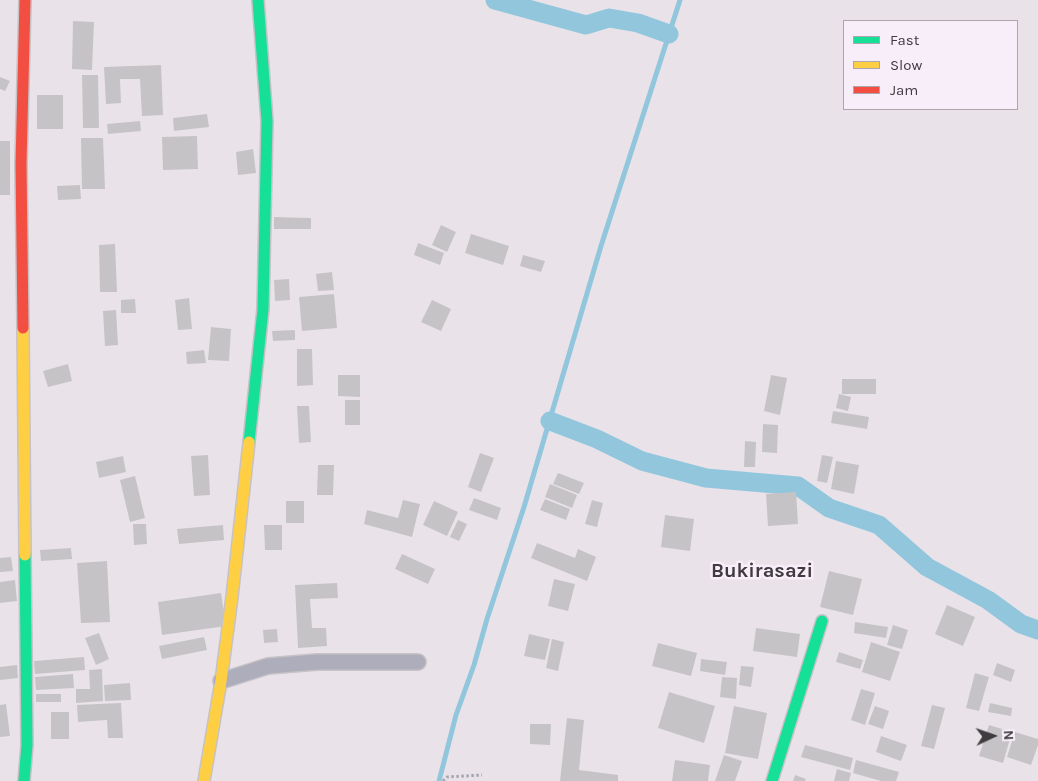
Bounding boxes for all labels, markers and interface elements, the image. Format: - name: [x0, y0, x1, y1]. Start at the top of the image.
- legend: [843, 20, 1018, 110]
- text: Fast: [890, 31, 919, 49]
- text: Slow: [890, 56, 922, 74]
- text: Jam: [890, 81, 918, 99]
- district label: Bukirasazi: [711, 559, 813, 583]
- north arrow: [968, 711, 1018, 761]
- text: N: [1000, 730, 1017, 741]

